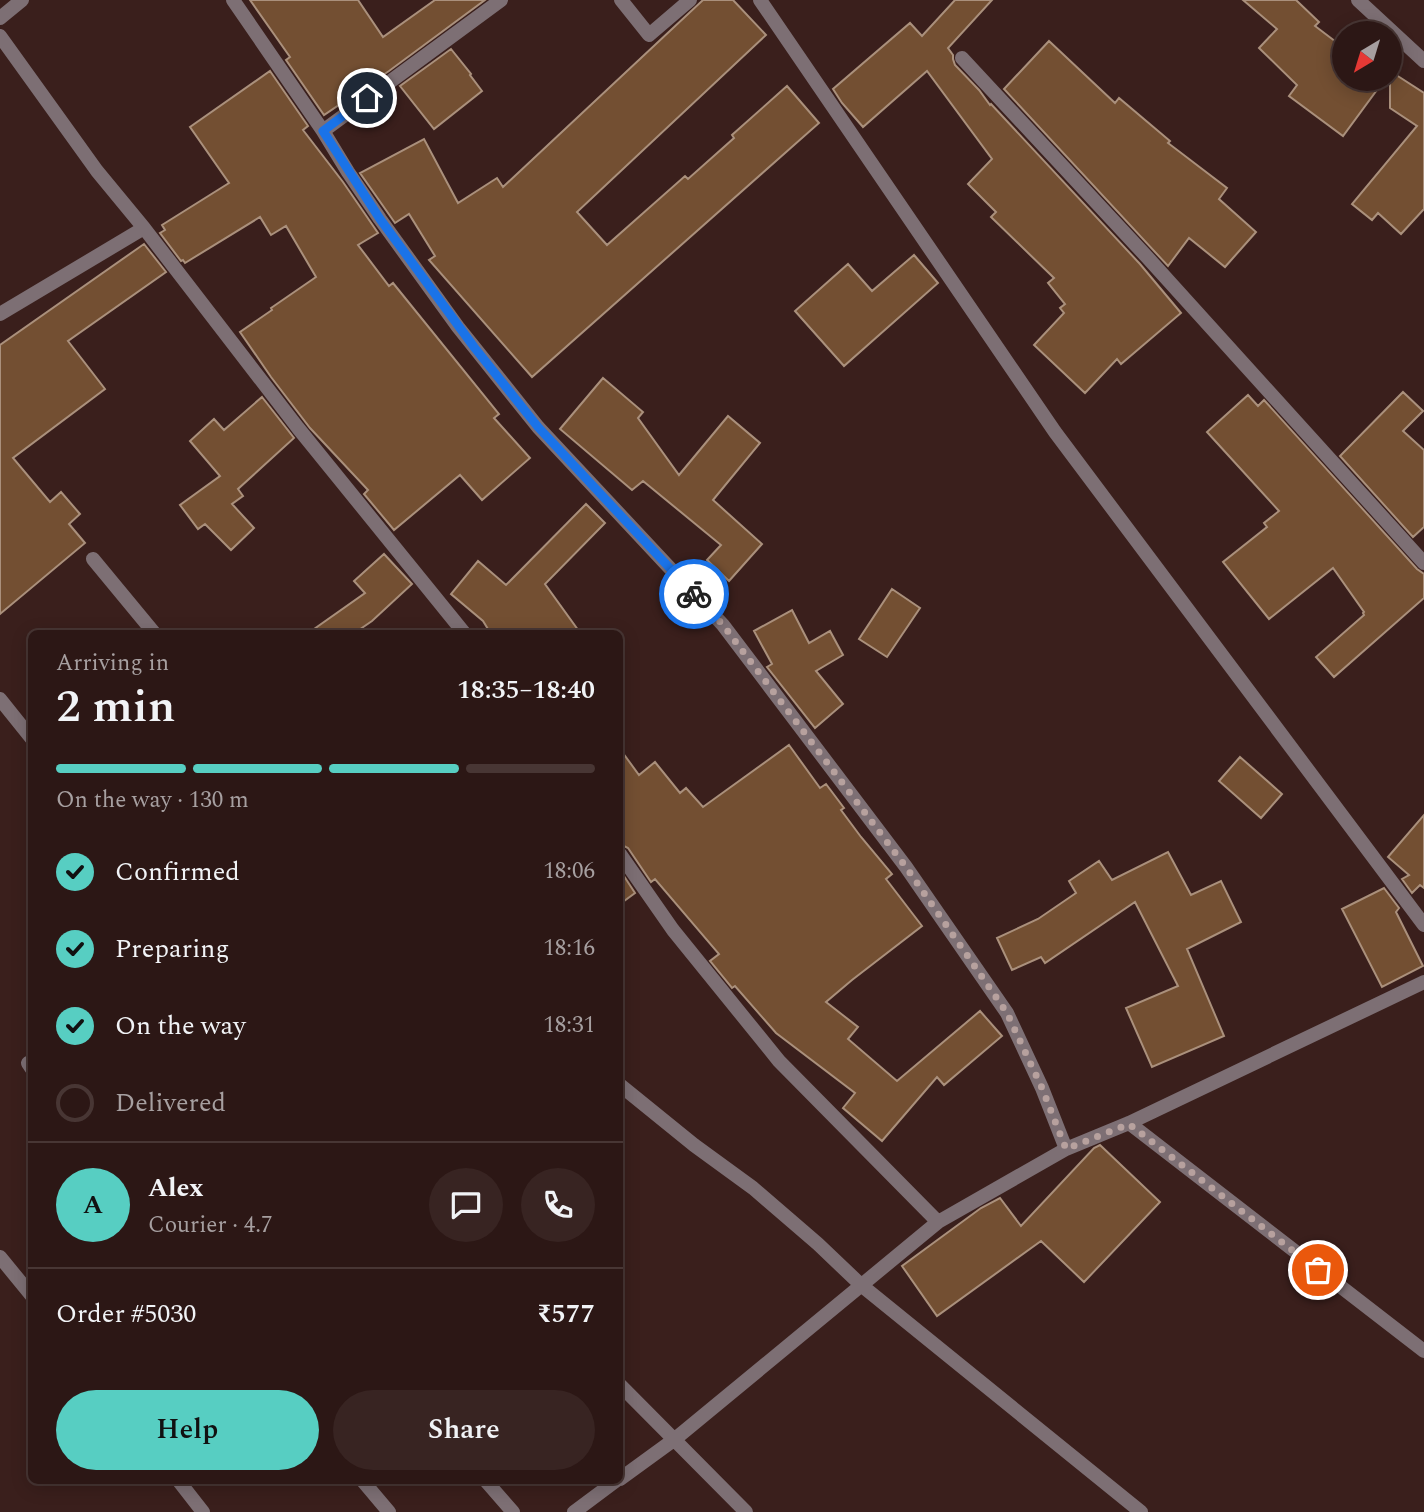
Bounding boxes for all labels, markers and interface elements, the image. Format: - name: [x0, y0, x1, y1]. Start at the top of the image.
- north arrow: [1332, 21, 1402, 91]
- map controls: [1332, 21, 1402, 91]
- pin: [337, 68, 397, 128]
- icon: home: [348, 79, 386, 117]
- courier: [659, 559, 729, 629]
- icon: bike: [675, 575, 713, 613]
- text: Arriving in: [56, 646, 169, 681]
- text: 18:35–18:40: [457, 670, 595, 710]
- text: 2 min: [56, 672, 175, 742]
- text: On the way · 130 m: [56, 783, 249, 818]
- text: Confirmed: [115, 852, 240, 892]
- icon: check: [56, 853, 94, 891]
- text: 18:06: [543, 854, 595, 889]
- text: Preparing: [115, 929, 229, 969]
- icon: check: [56, 930, 94, 968]
- text: 18:16: [543, 931, 595, 966]
- text: On the way: [115, 1006, 246, 1046]
- icon: check: [56, 1007, 94, 1045]
- text: 18:31: [543, 1008, 595, 1043]
- text: Delivered: [115, 1083, 226, 1123]
- text: Alex: [148, 1168, 203, 1208]
- button: chat: [429, 1168, 503, 1242]
- button: phone: [521, 1168, 595, 1242]
- text: A: [83, 1185, 103, 1225]
- text: Courier · 4.7: [148, 1208, 273, 1243]
- pin: [1288, 1240, 1348, 1300]
- icon: bag: [1299, 1251, 1337, 1289]
- text: Order #5030: [56, 1294, 196, 1334]
- text: ₹577: [537, 1294, 595, 1334]
- button: Help: [56, 1390, 319, 1470]
- button: Share: [333, 1390, 595, 1470]

